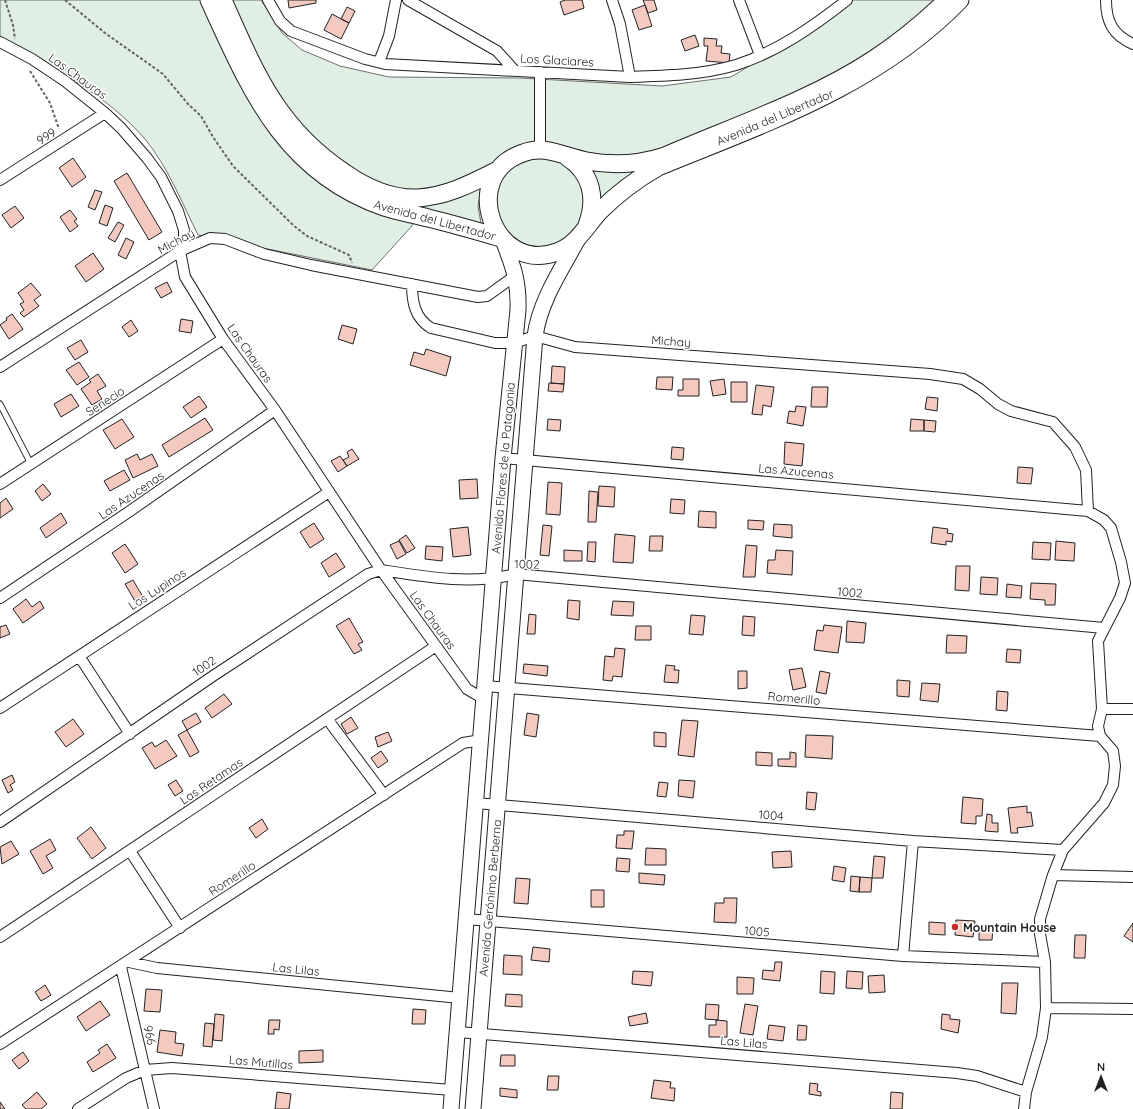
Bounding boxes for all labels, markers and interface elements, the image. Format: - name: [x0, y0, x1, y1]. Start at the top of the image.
- street label: Las Chauras: [46, 50, 110, 102]
- street label: Los Glaciares: [520, 51, 595, 69]
- street label: Avenida del Libertador: [714, 85, 836, 149]
- street label: 999: [33, 124, 59, 148]
- street label: Avenida del Libertador: [372, 196, 498, 244]
- street label: Michay: [155, 225, 197, 257]
- street label: Las Chauras: [224, 321, 276, 386]
- street label: Michay: [651, 332, 691, 350]
- street label: Avenida Flores de la Patagonia: [488, 382, 518, 554]
- street label: Senecio: [83, 383, 127, 419]
- street label: Las Azucenas: [758, 460, 835, 482]
- street label: Las Azucenas: [95, 467, 167, 522]
- street label: 1002: [514, 556, 540, 572]
- street label: Los Lupinos: [125, 565, 189, 613]
- street label: 1002: [837, 583, 864, 601]
- street label: Las Chauras: [407, 588, 459, 652]
- street label: 1002: [189, 652, 219, 679]
- street label: Romerillo: [767, 688, 821, 708]
- street label: Las Retamas: [177, 754, 246, 807]
- street label: 1004: [758, 806, 784, 824]
- street label: Avenida Gerónimo Berberna: [476, 819, 504, 977]
- street label: Romerillo: [206, 857, 258, 899]
- place label: Mountain House: [963, 920, 1056, 935]
- street label: 1005: [744, 922, 770, 940]
- marker: Mountain House: [950, 922, 960, 932]
- street label: Las Lilas: [272, 959, 321, 979]
- street label: 966: [140, 1024, 160, 1047]
- street label: Las Lilas: [720, 1032, 769, 1052]
- street label: Las Mutillas: [228, 1052, 294, 1072]
- north arrow: [1081, 1057, 1121, 1097]
- text: N: [1097, 1060, 1105, 1074]

